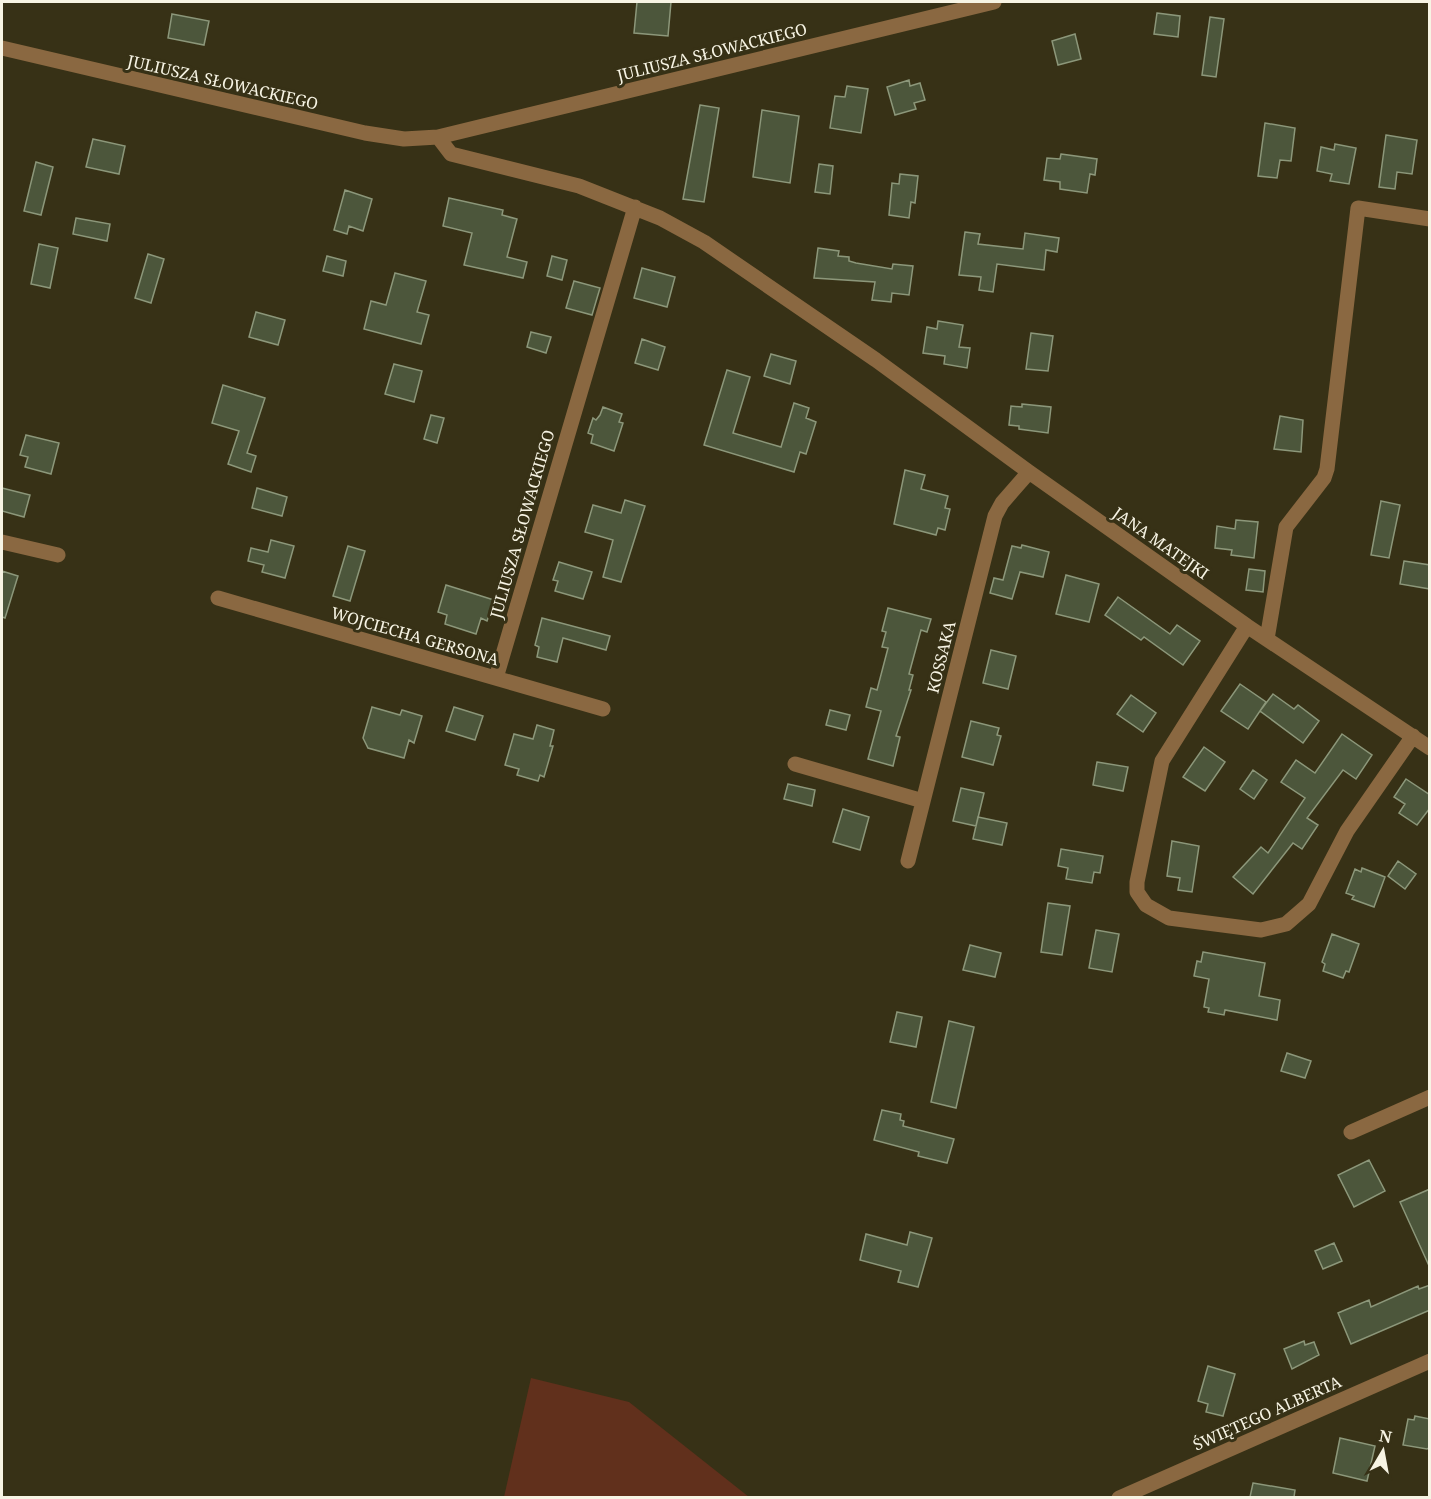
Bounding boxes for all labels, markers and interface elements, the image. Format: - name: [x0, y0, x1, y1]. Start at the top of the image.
- street label: JULIUSZA SŁOWACKIEGO: [614, 18, 809, 87]
- street label: JULIUSZA SŁOWACKIEGO: [125, 49, 321, 115]
- street label: JULIUSZA SŁOWACKIEGO: [484, 427, 559, 622]
- street label: JANA MATEJKI: [1108, 501, 1214, 584]
- street label: WOJCIECHA GERSONA: [329, 602, 502, 671]
- street label: KOSSAKA: [921, 618, 961, 695]
- street label: ŚWIĘTEGO ALBERTA: [1189, 1370, 1345, 1456]
- north arrow: [1353, 1421, 1413, 1481]
- text: N: [1377, 1424, 1394, 1448]

